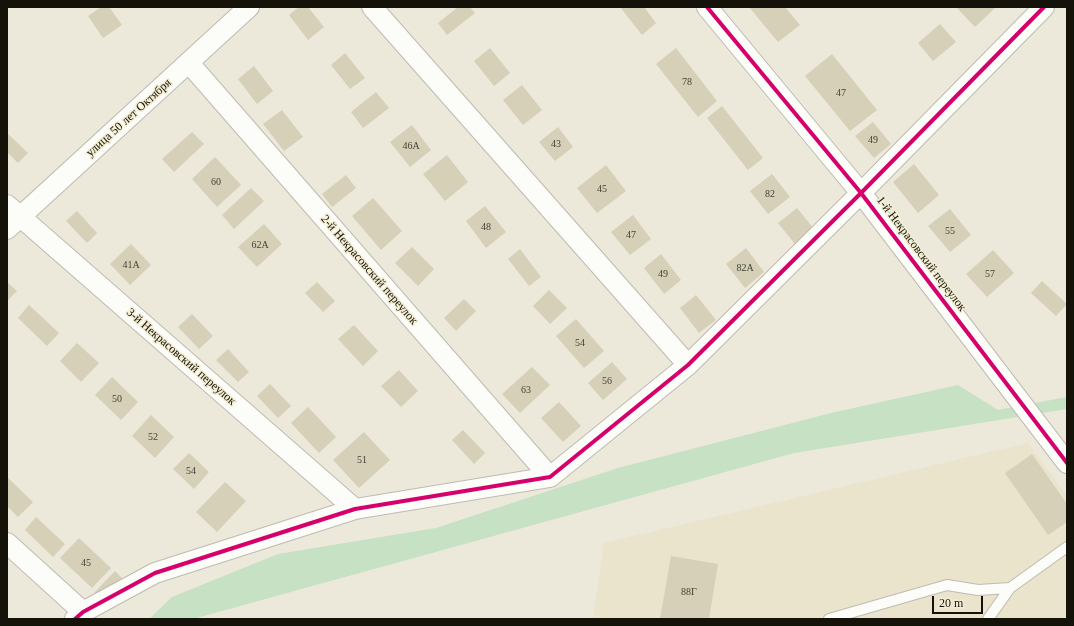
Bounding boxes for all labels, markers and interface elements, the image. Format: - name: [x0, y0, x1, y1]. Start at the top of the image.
- street label: улица 50 лет Октября: [83, 76, 175, 160]
- house number: 78: [682, 76, 692, 88]
- house number: 47: [836, 87, 846, 99]
- house number: 49: [868, 134, 878, 146]
- house number: 43: [551, 138, 561, 150]
- house number: 46А: [402, 140, 420, 152]
- house number: 60: [211, 176, 221, 188]
- house number: 45: [597, 183, 607, 195]
- house number: 82: [765, 188, 775, 200]
- street label: 1-й Некрасовский переулок: [873, 194, 969, 314]
- street label: 2-й Некрасовский переулок: [317, 212, 421, 328]
- house number: 48: [481, 221, 491, 233]
- house number: 55: [945, 225, 955, 237]
- house number: 47: [626, 229, 636, 241]
- house number: 62А: [251, 239, 269, 251]
- house number: 41А: [122, 259, 140, 271]
- house number: 82А: [736, 262, 754, 274]
- house number: 49: [658, 268, 668, 280]
- house number: 57: [985, 268, 995, 280]
- street label: 3-й Некрасовский переулок: [123, 305, 239, 409]
- house number: 54: [575, 337, 585, 349]
- house number: 56: [602, 375, 612, 387]
- house number: 63: [521, 384, 531, 396]
- house number: 50: [112, 393, 122, 405]
- house number: 52: [148, 431, 158, 443]
- house number: 51: [357, 454, 367, 466]
- house number: 54: [186, 465, 196, 477]
- house number: 45: [81, 557, 91, 569]
- house number: 88Г: [681, 586, 697, 598]
- scale bar: [934, 588, 985, 614]
- text: 20 m: [939, 596, 963, 610]

